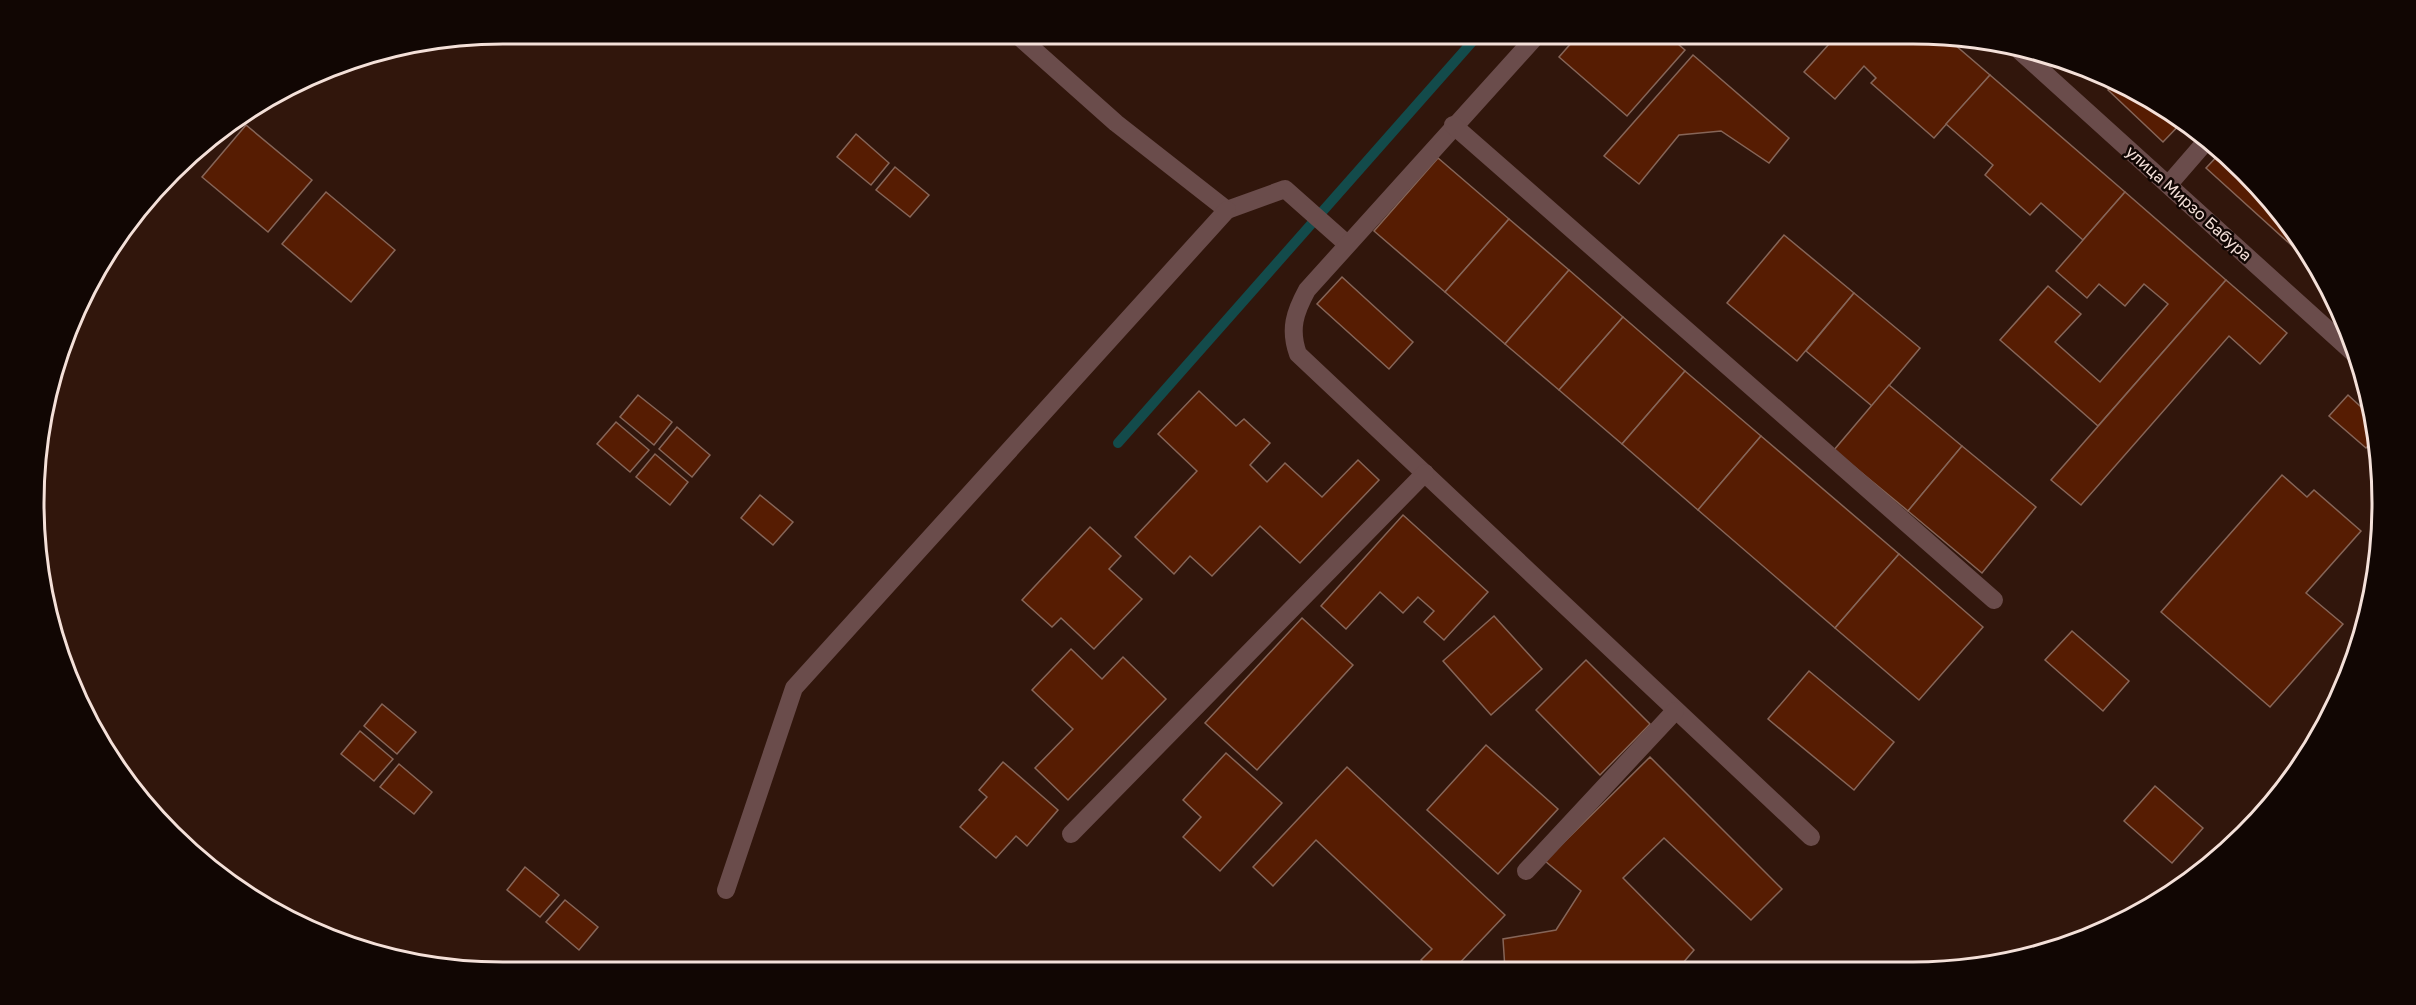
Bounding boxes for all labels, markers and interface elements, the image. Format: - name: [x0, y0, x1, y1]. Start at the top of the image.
- street label: улица Мирзо Бабура: [2122, 141, 2256, 265]

